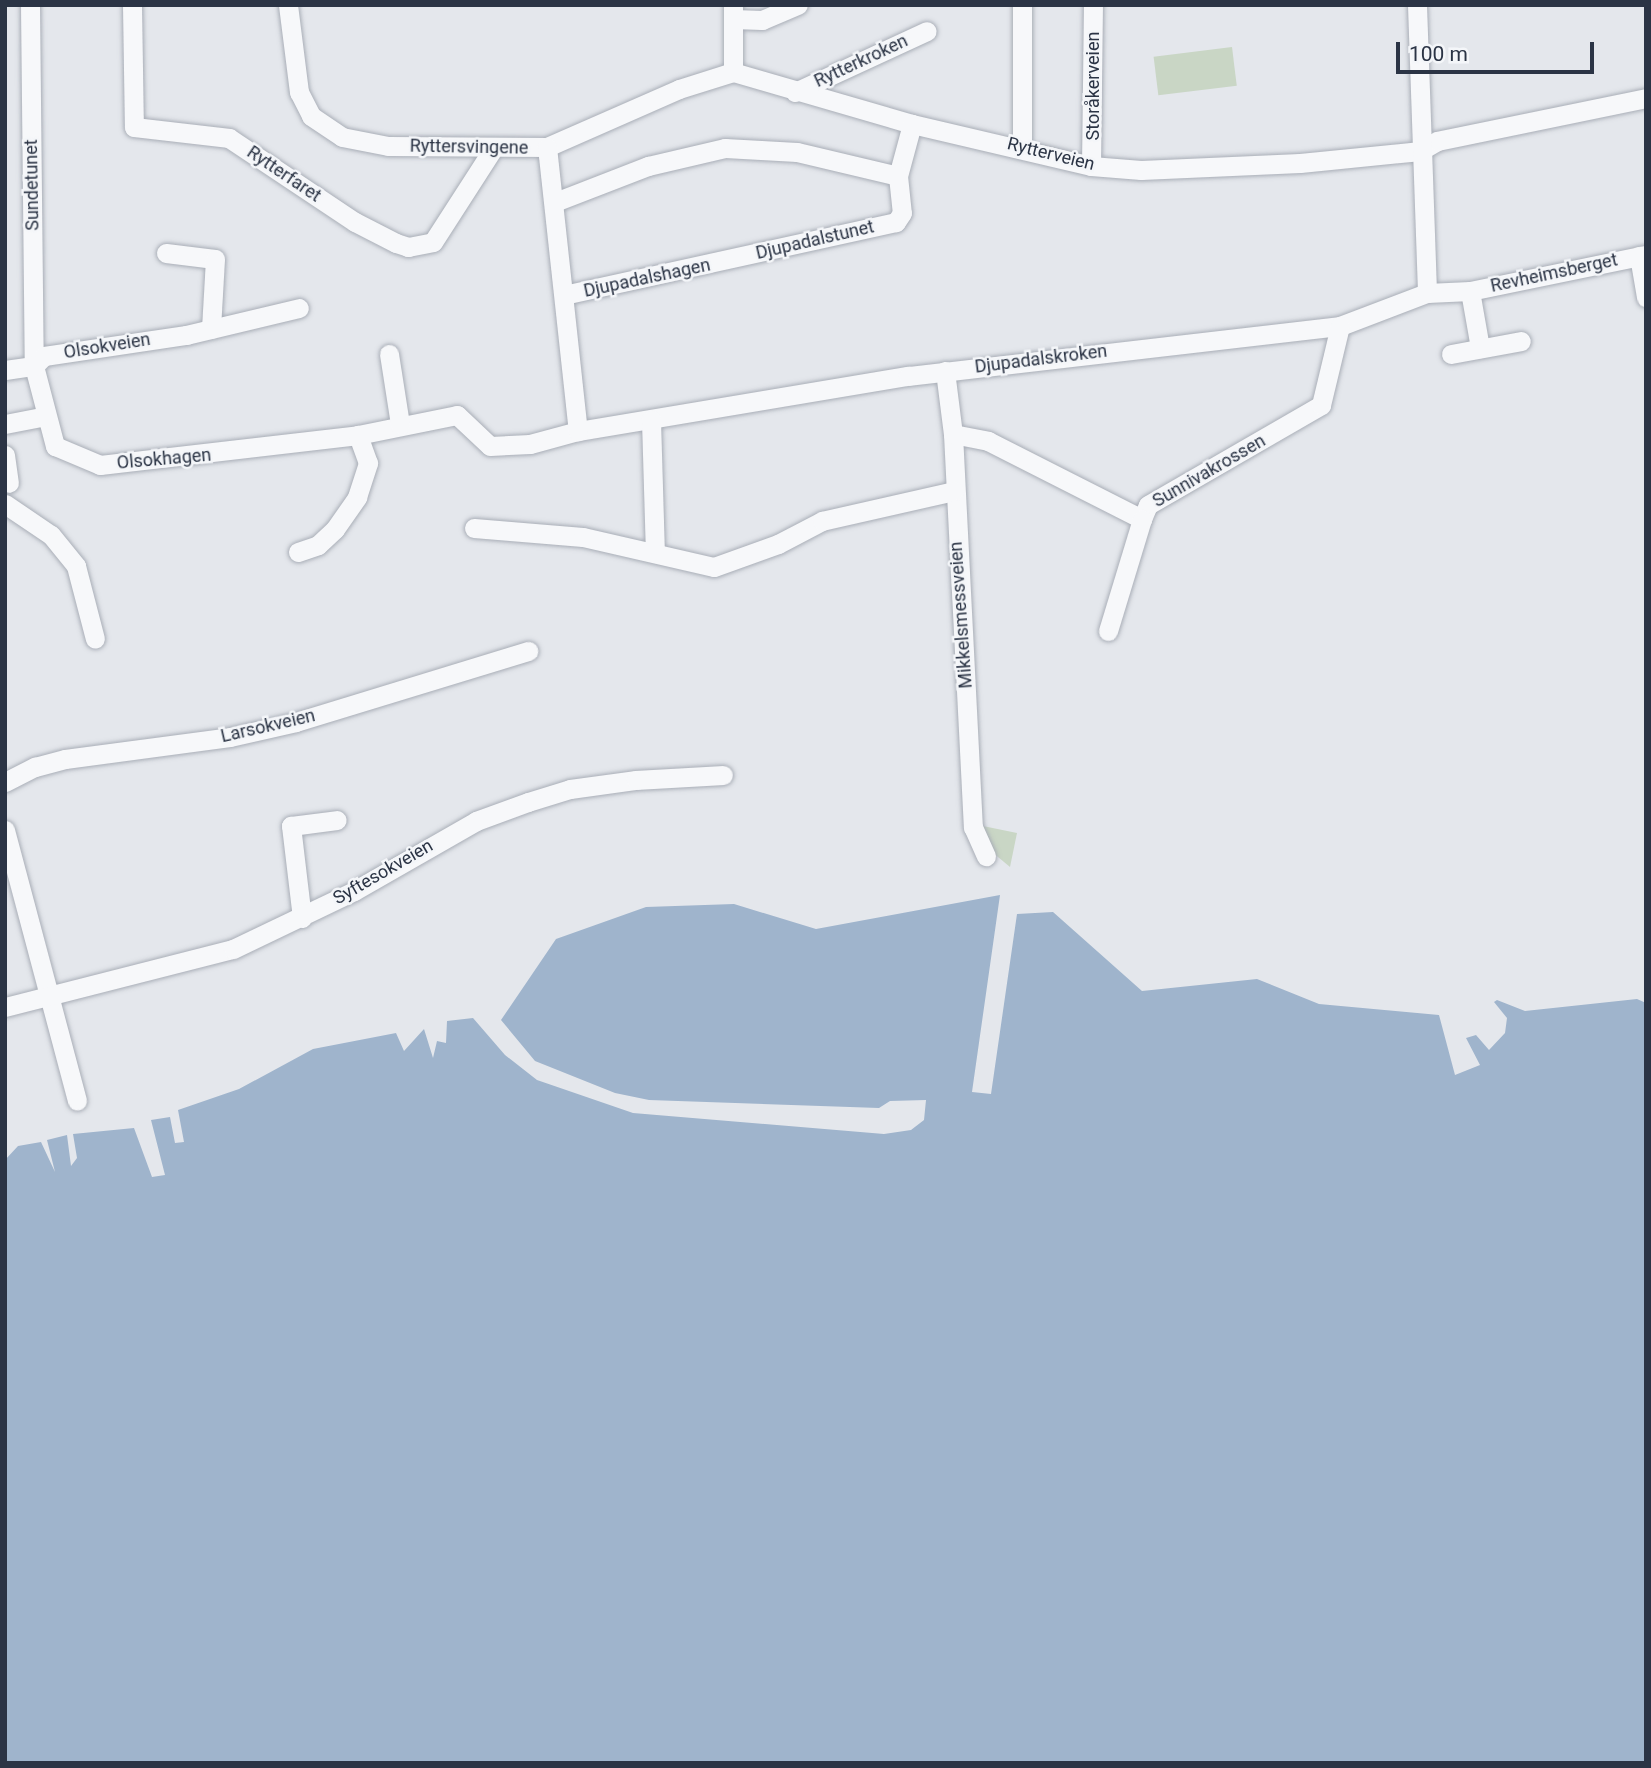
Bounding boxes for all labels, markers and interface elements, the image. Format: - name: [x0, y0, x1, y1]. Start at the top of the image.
- scale bar: [1399, 28, 1597, 72]
- street label: Rytterkroken: [811, 30, 911, 92]
- street label: Storåkerveien: [1082, 32, 1104, 140]
- text: 100 m: [1409, 42, 1468, 66]
- street label: Rytterveien: [1005, 133, 1097, 175]
- street label: Ryttersvingene: [410, 135, 528, 159]
- street label: Sundetunet: [20, 139, 44, 231]
- street label: Rytterfaret: [243, 141, 325, 207]
- street label: Djupadalstunet: [754, 216, 876, 264]
- street label: Revheimsberget: [1489, 249, 1619, 297]
- street label: Djupadalshagen: [582, 254, 712, 302]
- street label: Olsokveien: [62, 328, 152, 364]
- street label: Djupadalskroken: [974, 340, 1108, 378]
- street label: Sunnivakrossen: [1149, 430, 1269, 512]
- street label: Olsokhagen: [116, 444, 212, 474]
- street label: Mikkelsmessveien: [945, 541, 977, 689]
- street label: Larsokveien: [219, 705, 317, 747]
- street label: Syftesokveien: [329, 835, 437, 909]

